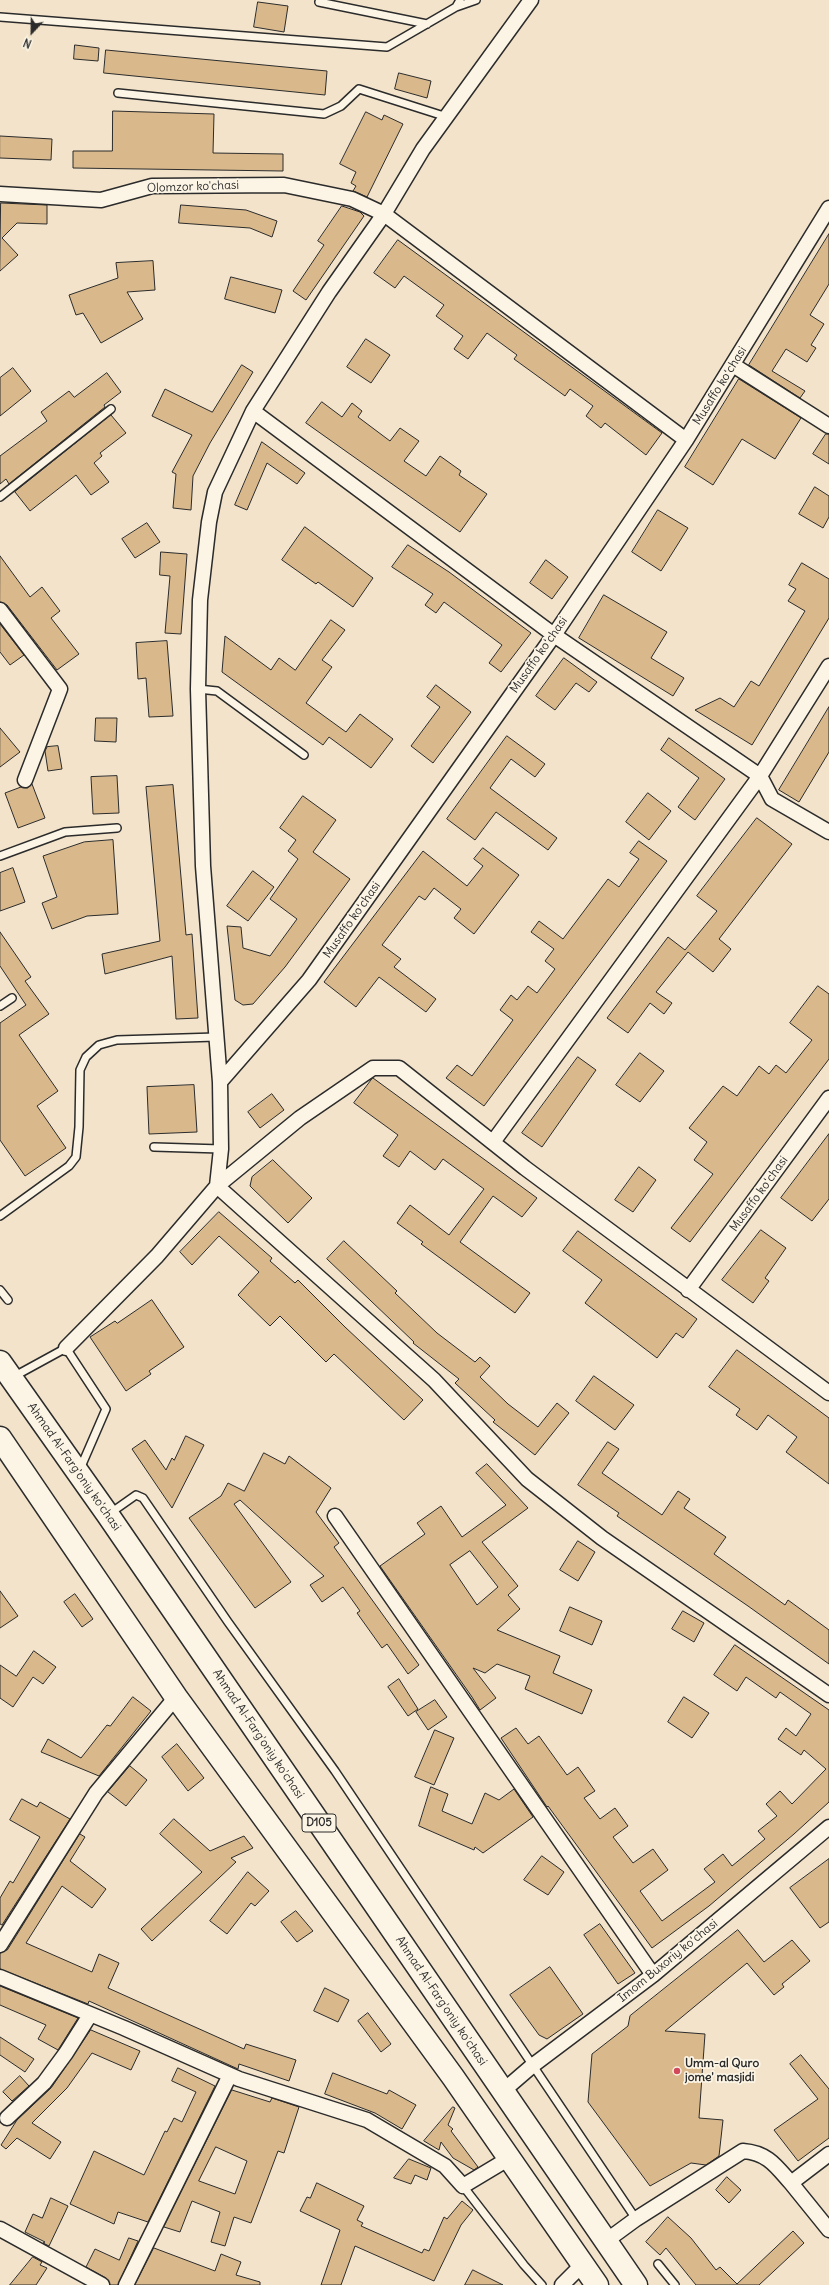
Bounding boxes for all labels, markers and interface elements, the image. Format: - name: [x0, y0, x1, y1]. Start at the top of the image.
- north arrow: [12, 12, 52, 52]
- text: N: [21, 35, 34, 51]
- street label: Olomzor ko'chasi: [147, 178, 239, 196]
- street label: Musaffo koʻchasi: [690, 344, 750, 428]
- street label: Musaffo koʻchasi: [507, 614, 571, 696]
- street label: Musaffo koʻchasi: [320, 879, 384, 961]
- street label: Musaffo koʻchasi: [727, 1153, 791, 1235]
- street label: Ahmad Al-Farg'oniy ko'chasi: [24, 1400, 124, 1534]
- street label: Ahmad Al-Farg'oniy ko'chasi: [209, 1667, 307, 1801]
- road number: D105: [302, 1814, 336, 1832]
- street label: Imom Buxoriy koʻchasi: [615, 1916, 721, 2006]
- street label: Ahmad Al-Farg'oniy ko'chasi: [392, 1934, 490, 2068]
- place label: Umm-al Quro jome' masjidi: [685, 2057, 759, 2085]
- marker: Umm-al Quro jome' masjidi: [672, 2066, 682, 2076]

